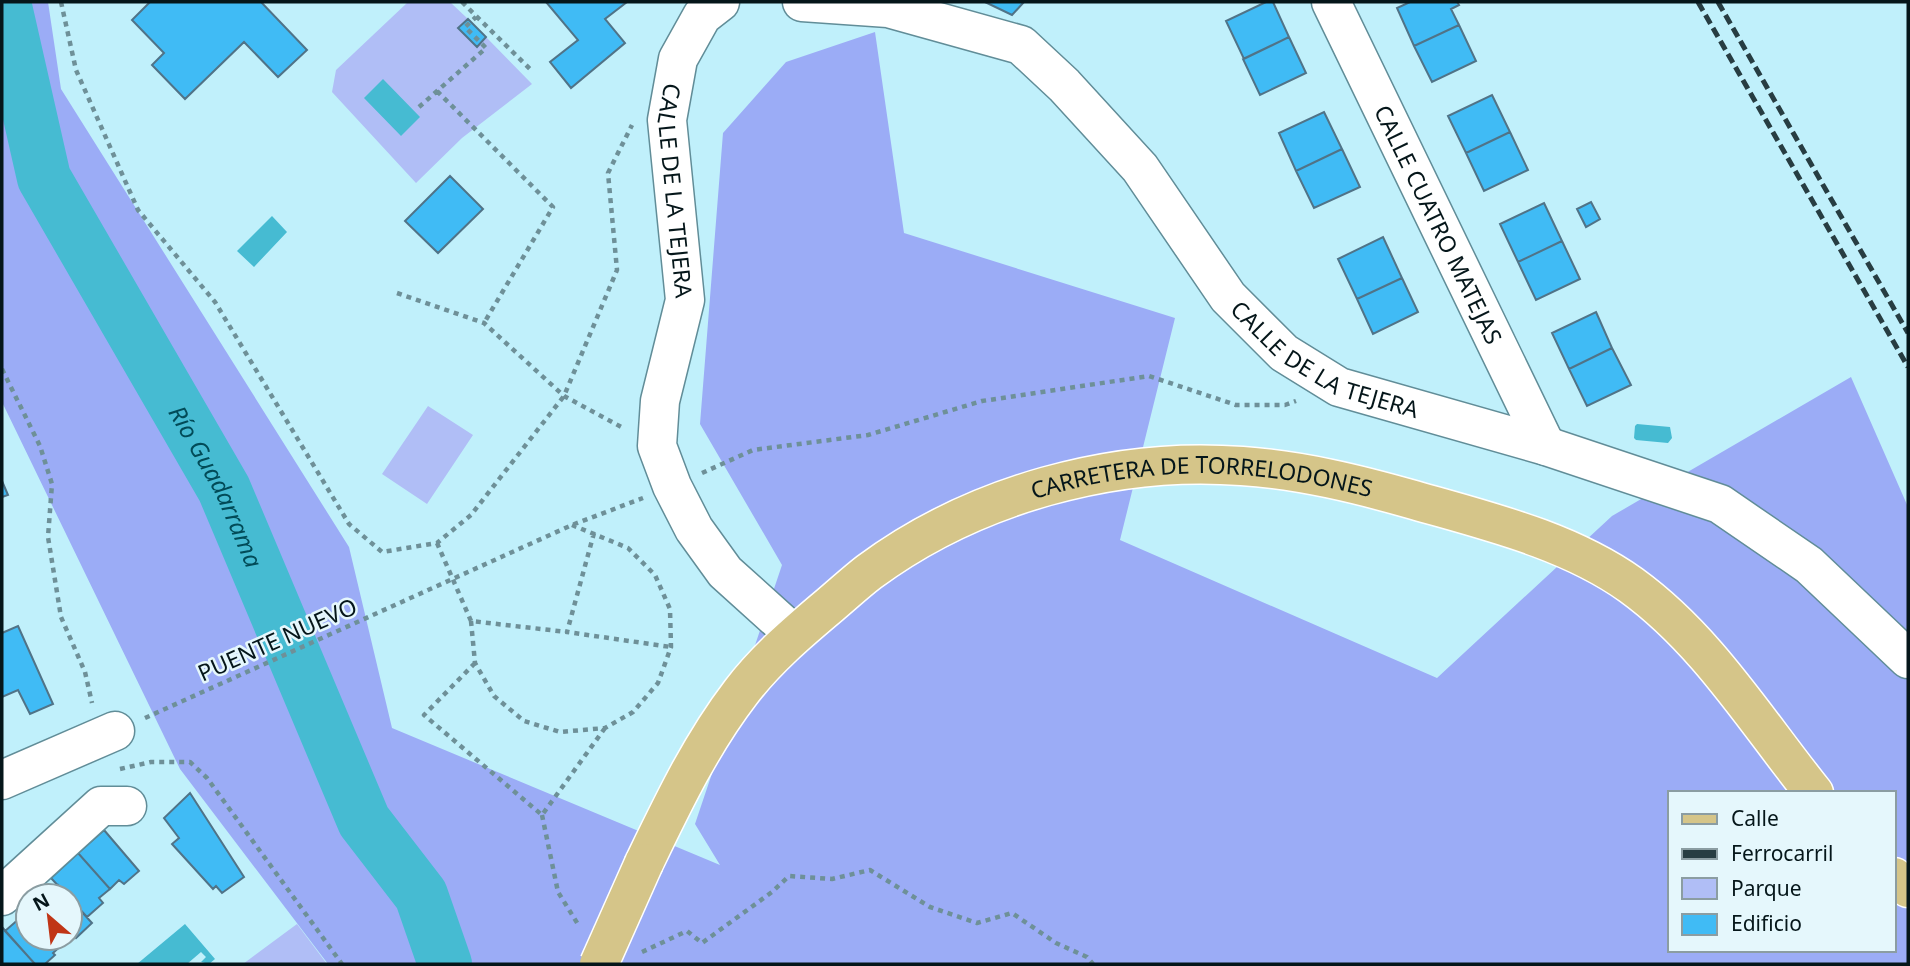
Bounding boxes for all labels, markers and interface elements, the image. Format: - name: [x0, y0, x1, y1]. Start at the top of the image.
- street label: CALLE DE LA TEJERA: [650, 81, 701, 300]
- street label: CALLE CUATRO MATEJAS: [1367, 99, 1510, 349]
- street label: CALLE DE LA TEJERA: [1224, 293, 1423, 425]
- water label: Río Guadarrama: [162, 399, 272, 572]
- text: CARRETERA DE TORRELODONES: [1027, 448, 1376, 506]
- street label: CARRETERA DE TORRELODONES: [1029, 480, 1375, 508]
- street label: PUENTE NUEVO: [192, 590, 362, 688]
- legend: [1668, 791, 1896, 952]
- text: Calle: [1731, 804, 1779, 832]
- text: Ferrocarril: [1731, 839, 1833, 867]
- text: Parque: [1731, 874, 1801, 902]
- north arrow: [14, 882, 84, 952]
- text: N: [28, 887, 54, 917]
- text: Edificio: [1731, 909, 1802, 937]

